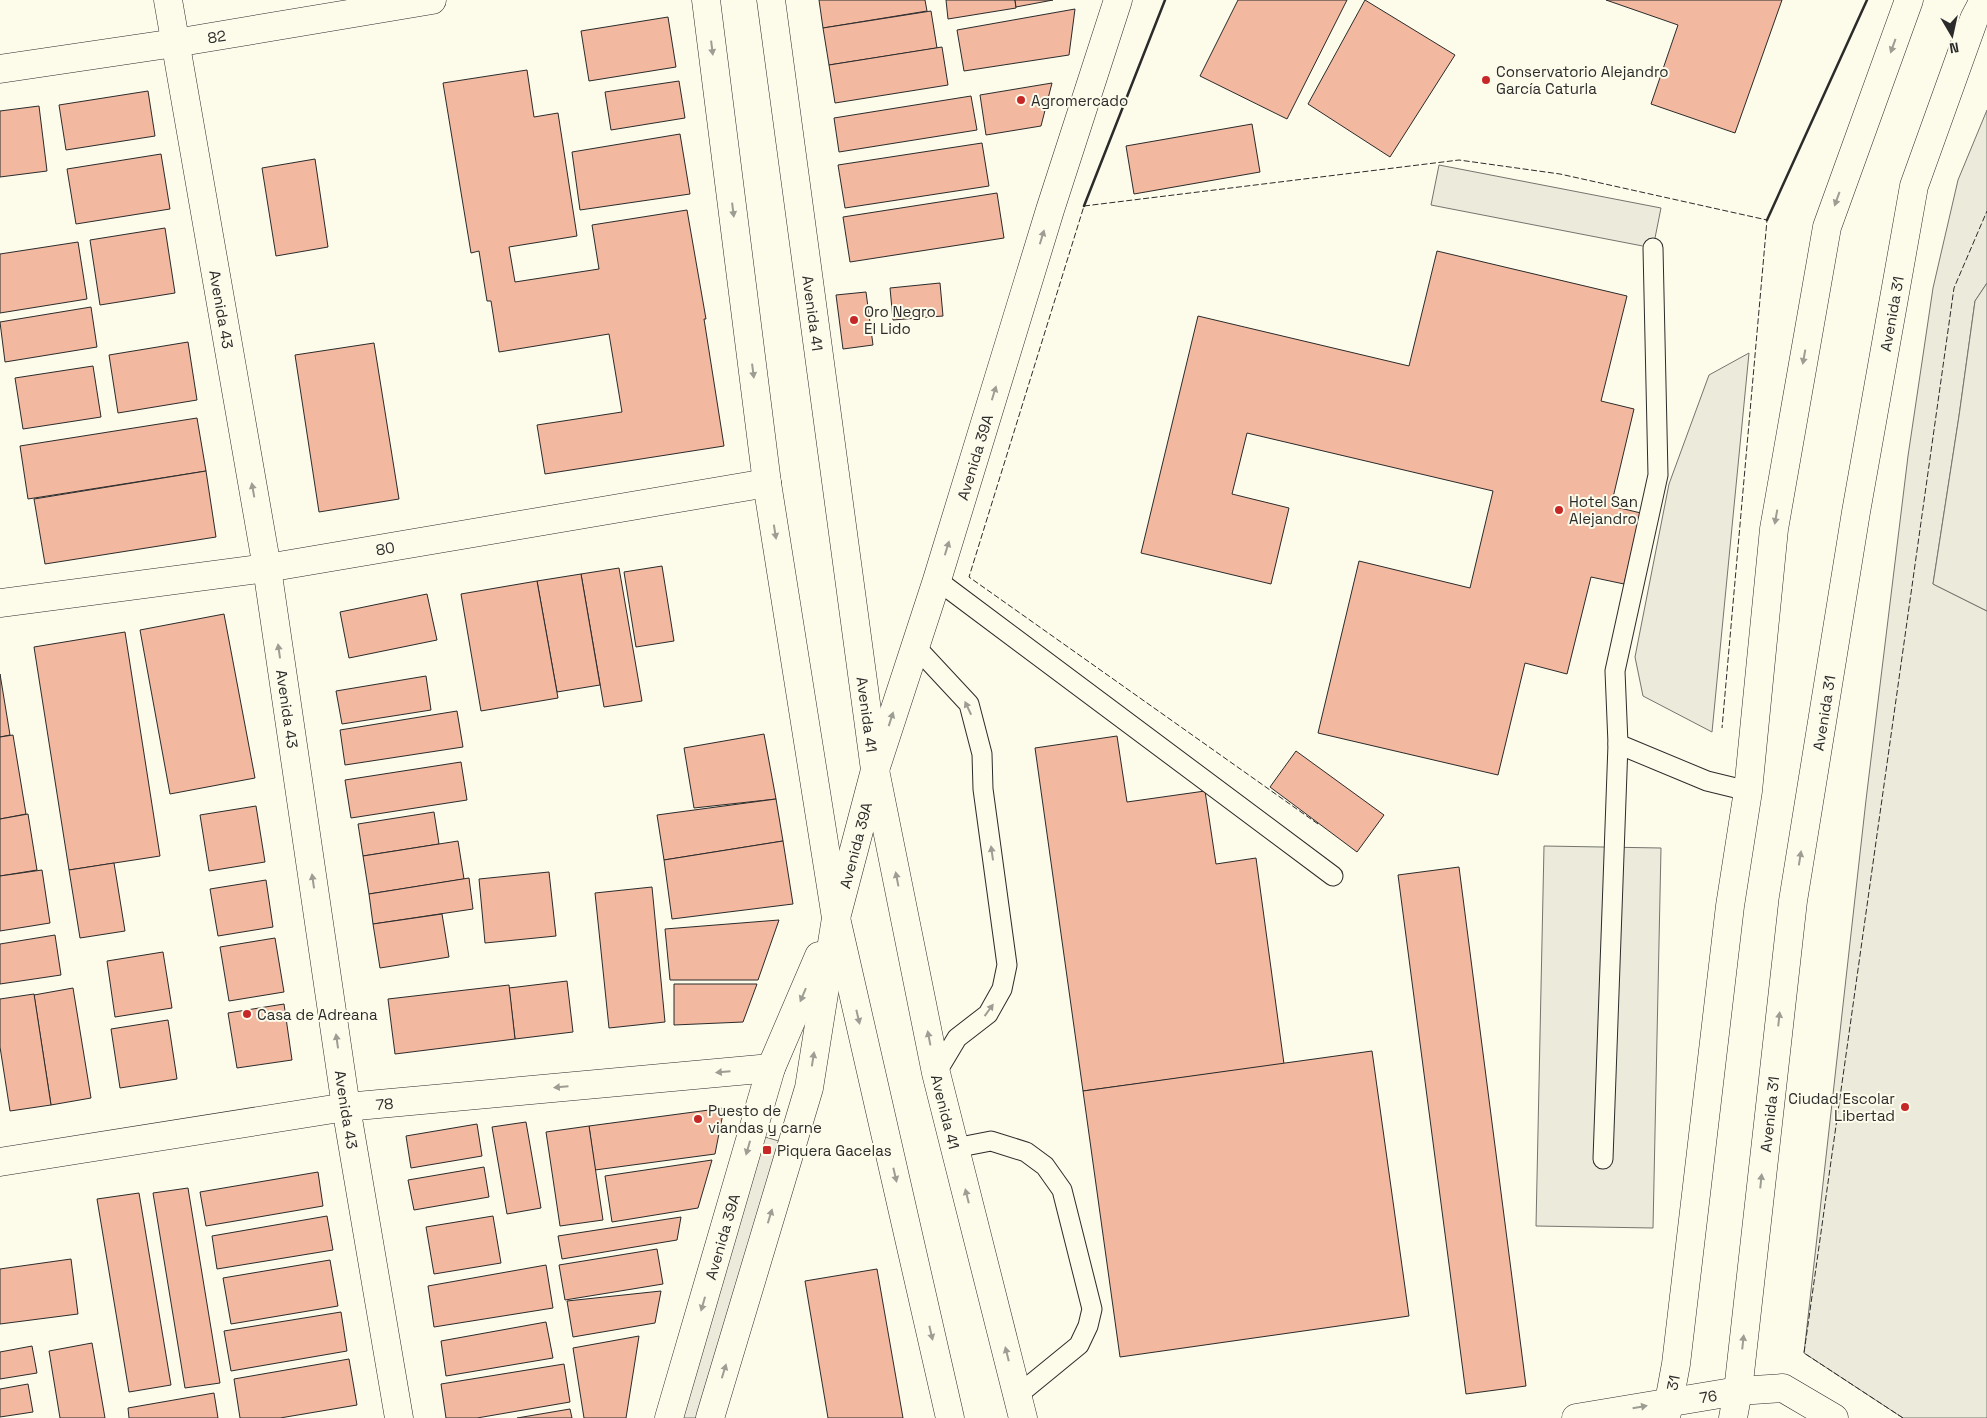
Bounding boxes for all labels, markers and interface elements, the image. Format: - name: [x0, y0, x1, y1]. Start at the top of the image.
- north arrow: [1927, 10, 1977, 60]
- street label: 82: [206, 25, 227, 47]
- text: N: [1948, 38, 1960, 57]
- one-way arrow: [1889, 39, 1897, 54]
- one-way arrow: [708, 41, 716, 57]
- place label: Conservatorio Alejandro García Caturla: [1496, 62, 1669, 98]
- marker: Conservatorio Alejandro García Caturla: [1480, 74, 1492, 86]
- place label: Agromercado: [1031, 91, 1128, 110]
- marker: Agromercado: [1015, 94, 1027, 106]
- one-way arrow: [1833, 191, 1840, 206]
- one-way arrow: [729, 202, 737, 218]
- one-way arrow: [1039, 230, 1046, 245]
- street label: Avenida 43: [206, 269, 238, 350]
- street label: Avenida 41: [799, 274, 828, 352]
- street label: Avenida 31: [1875, 275, 1907, 353]
- place label: Oro Negro El Lido: [864, 302, 936, 338]
- marker: Oro Negro El Lido: [848, 314, 860, 326]
- one-way arrow: [1800, 350, 1808, 366]
- one-way arrow: [749, 363, 757, 379]
- one-way arrow: [991, 385, 999, 400]
- street label: Avenida 39A: [952, 411, 997, 502]
- one-way arrow: [249, 482, 257, 498]
- place label: Hotel San Alejandro: [1569, 492, 1638, 528]
- marker: Hotel San Alejandro: [1553, 504, 1565, 516]
- one-way arrow: [1772, 510, 1780, 526]
- one-way arrow: [771, 524, 779, 540]
- street label: 80: [374, 537, 396, 559]
- one-way arrow: [943, 540, 951, 555]
- one-way arrow: [275, 642, 283, 658]
- street label: Avenida 43: [273, 668, 303, 750]
- street label: Avenida 31: [1808, 674, 1839, 752]
- street label: Avenida 41: [853, 675, 882, 754]
- one-way arrow: [964, 700, 973, 715]
- one-way arrow: [888, 712, 896, 727]
- street label: Avenida 39A: [835, 799, 876, 890]
- one-way arrow: [988, 845, 996, 861]
- one-way arrow: [1796, 850, 1804, 866]
- one-way arrow: [893, 871, 901, 887]
- one-way arrow: [309, 872, 317, 888]
- one-way arrow: [798, 988, 806, 1002]
- one-way arrow: [984, 1003, 994, 1017]
- place label: Casa de Adreana: [257, 1005, 378, 1024]
- marker: Casa de Adreana: [241, 1008, 253, 1020]
- one-way arrow: [854, 1009, 862, 1024]
- one-way arrow: [1776, 1011, 1784, 1027]
- one-way arrow: [925, 1030, 933, 1046]
- one-way arrow: [332, 1033, 340, 1049]
- one-way arrow: [810, 1051, 818, 1067]
- street label: Avenida 43: [331, 1069, 362, 1150]
- one-way arrow: [715, 1069, 731, 1077]
- street label: Avenida 41: [927, 1072, 964, 1151]
- street label: Avenida 31: [1755, 1075, 1783, 1153]
- one-way arrow: [553, 1083, 569, 1091]
- place label: Ciudad Escolar Libertad: [1788, 1089, 1895, 1125]
- street label: 78: [375, 1093, 394, 1114]
- place label: Puesto de viandas y carne: [708, 1101, 822, 1137]
- marker: Ciudad Escolar Libertad: [1899, 1101, 1911, 1113]
- marker: Puesto de viandas y carne: [692, 1113, 704, 1125]
- one-way arrow: [744, 1140, 752, 1155]
- place label: Piquera Gacelas: [777, 1141, 892, 1160]
- marker: Piquera Gacelas: [761, 1144, 773, 1156]
- one-way arrow: [891, 1167, 899, 1183]
- one-way arrow: [1757, 1172, 1765, 1188]
- one-way arrow: [963, 1189, 971, 1204]
- street label: Avenida 39A: [700, 1191, 744, 1282]
- one-way arrow: [767, 1208, 775, 1223]
- one-way arrow: [698, 1296, 706, 1311]
- one-way arrow: [927, 1326, 935, 1341]
- one-way arrow: [1739, 1334, 1747, 1350]
- one-way arrow: [1003, 1346, 1011, 1361]
- one-way arrow: [720, 1364, 728, 1379]
- street label: 31: [1662, 1373, 1683, 1392]
- street label: 76: [1698, 1385, 1718, 1407]
- one-way arrow: [1632, 1402, 1648, 1410]

